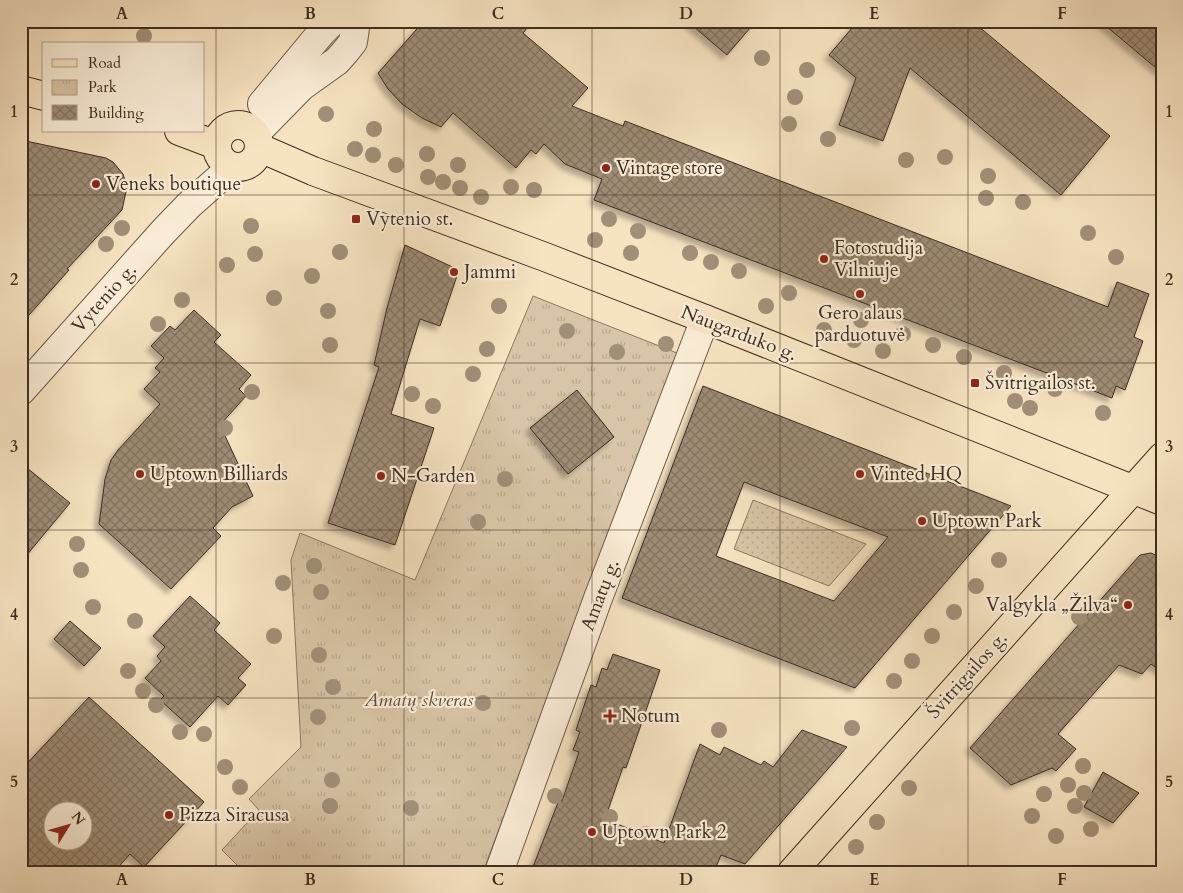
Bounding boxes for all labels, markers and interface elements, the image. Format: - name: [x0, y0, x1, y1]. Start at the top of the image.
- text: A: [116, 3, 128, 25]
- text: B: [304, 3, 316, 25]
- text: C: [492, 3, 504, 25]
- text: D: [679, 3, 693, 25]
- text: E: [869, 3, 879, 25]
- text: F: [1057, 3, 1067, 25]
- legend: [42, 42, 205, 132]
- text: Road: [88, 53, 121, 73]
- text: Park: [88, 77, 117, 97]
- text: 1: [10, 101, 18, 123]
- text: 1: [1165, 101, 1173, 123]
- text: Building: [88, 103, 144, 123]
- place label: Vintage store: [616, 155, 723, 181]
- marker: Vintage store: [600, 162, 612, 174]
- place label: Veneks boutique: [106, 171, 241, 197]
- marker: Veneks boutique: [90, 178, 102, 190]
- place label: Vytenio st.: [366, 206, 453, 232]
- marker: Vytenio st.: [350, 213, 362, 225]
- place label: Fotostudija Vilniuje: [834, 235, 923, 283]
- marker: Fotostudija Vilniuje: [818, 253, 830, 265]
- street label: Vytenio g.: [66, 257, 142, 339]
- place label: Jammi: [461, 259, 516, 285]
- marker: Jammi: [448, 266, 460, 278]
- text: 2: [10, 269, 18, 291]
- text: 2: [1165, 269, 1173, 291]
- marker: Gero alaus parduotuvė: [854, 288, 866, 300]
- street label: Naugarduko g.: [677, 299, 801, 367]
- place label: Gero alaus parduotuvė: [815, 300, 905, 348]
- place label: Švitrigailos st.: [985, 370, 1096, 396]
- marker: Švitrigailos st.: [969, 377, 981, 389]
- text: 3: [10, 436, 18, 458]
- text: 3: [1165, 436, 1173, 458]
- place label: Uptown Billiards: [150, 461, 288, 487]
- place label: Vinted HQ: [870, 461, 962, 487]
- place label: N-Garden: [391, 463, 476, 489]
- marker: Uptown Billiards: [134, 468, 146, 480]
- marker: Vinted HQ: [854, 468, 866, 480]
- marker: N-Garden: [375, 470, 387, 482]
- place label: Uptown Park: [932, 508, 1042, 534]
- marker: Uptown Park: [916, 515, 928, 527]
- street label: Amatų g.: [574, 555, 626, 635]
- place label: Valgykla „Žilva“: [986, 592, 1118, 618]
- marker: Valgykla „Žilva“: [1122, 599, 1134, 611]
- text: 4: [10, 604, 18, 626]
- text: 4: [1165, 604, 1173, 626]
- street label: Švitrigailos g.: [921, 626, 1013, 724]
- park label: Amatų skveras: [363, 687, 474, 713]
- place label: Notum: [621, 703, 681, 729]
- marker: Notum: [603, 709, 617, 723]
- text: 5: [10, 771, 18, 793]
- text: 5: [1165, 771, 1173, 793]
- north arrow: [42, 800, 92, 850]
- place label: Pizza Siracusa: [179, 802, 290, 828]
- text: N: [67, 808, 89, 829]
- marker: Pizza Siracusa: [163, 809, 175, 821]
- place label: Uptown Park 2: [602, 819, 727, 845]
- marker: Uptown Park 2: [586, 826, 598, 838]
- text: A: [116, 869, 128, 891]
- text: B: [304, 869, 316, 891]
- text: C: [492, 869, 504, 891]
- text: D: [679, 869, 693, 891]
- text: E: [869, 869, 879, 891]
- text: F: [1057, 869, 1067, 891]

